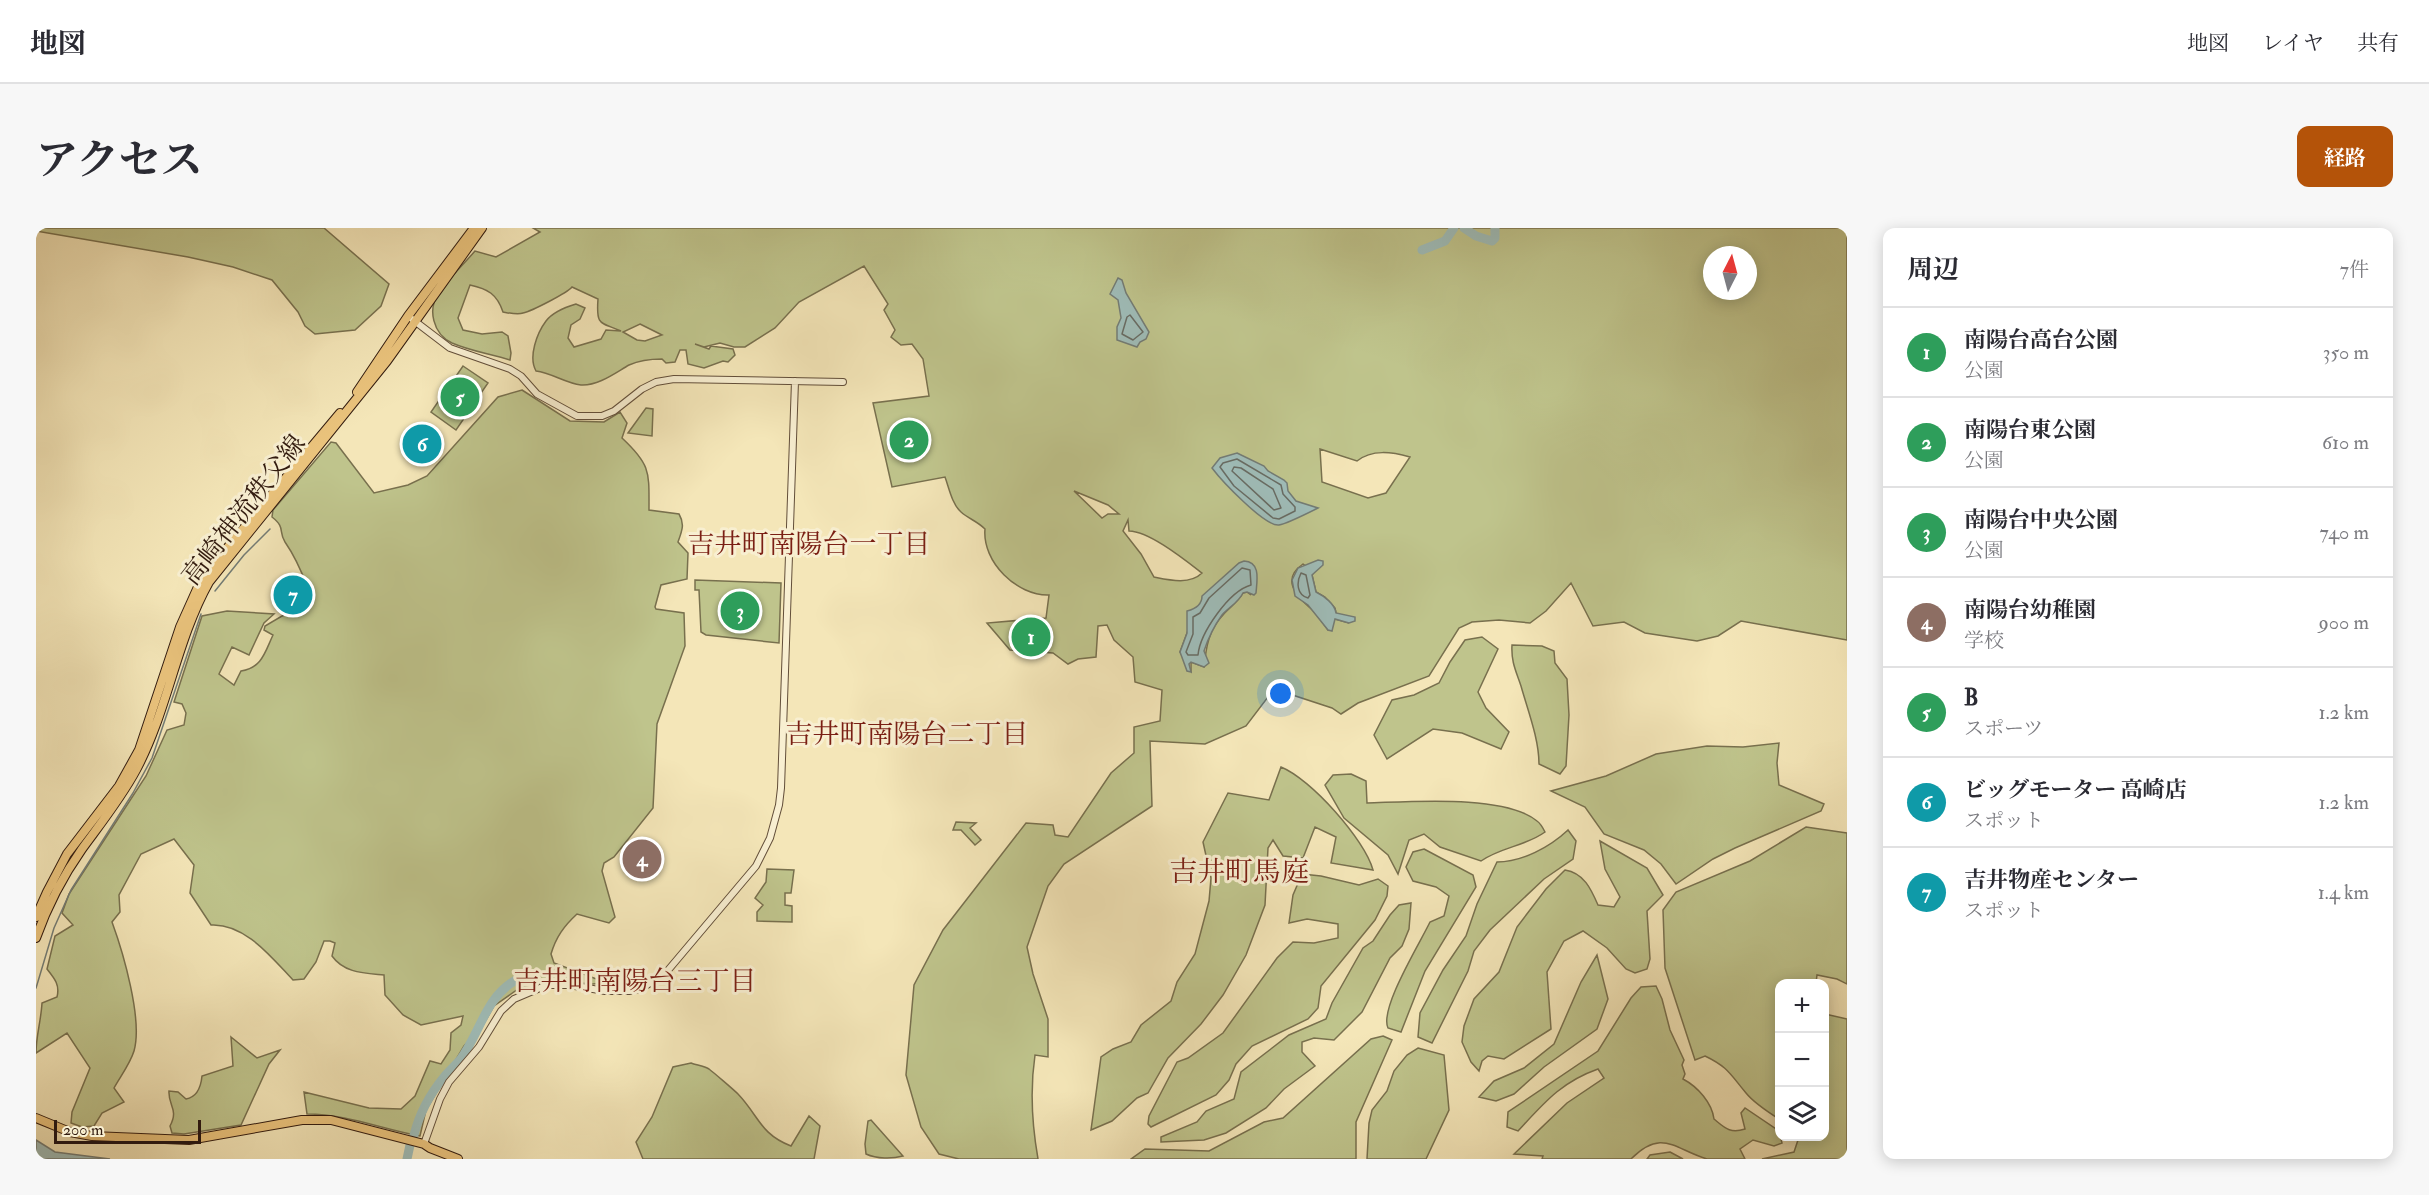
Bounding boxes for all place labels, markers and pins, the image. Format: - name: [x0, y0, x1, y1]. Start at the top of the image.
- pin: 5: [440, 374, 480, 420]
- pin: 2: [890, 418, 928, 462]
- pin: 6: [402, 422, 442, 466]
- pin: 7: [274, 572, 312, 617]
- pin: 3: [720, 588, 760, 634]
- pin: 1: [1012, 614, 1050, 660]
- pin: 4: [622, 836, 662, 882]

